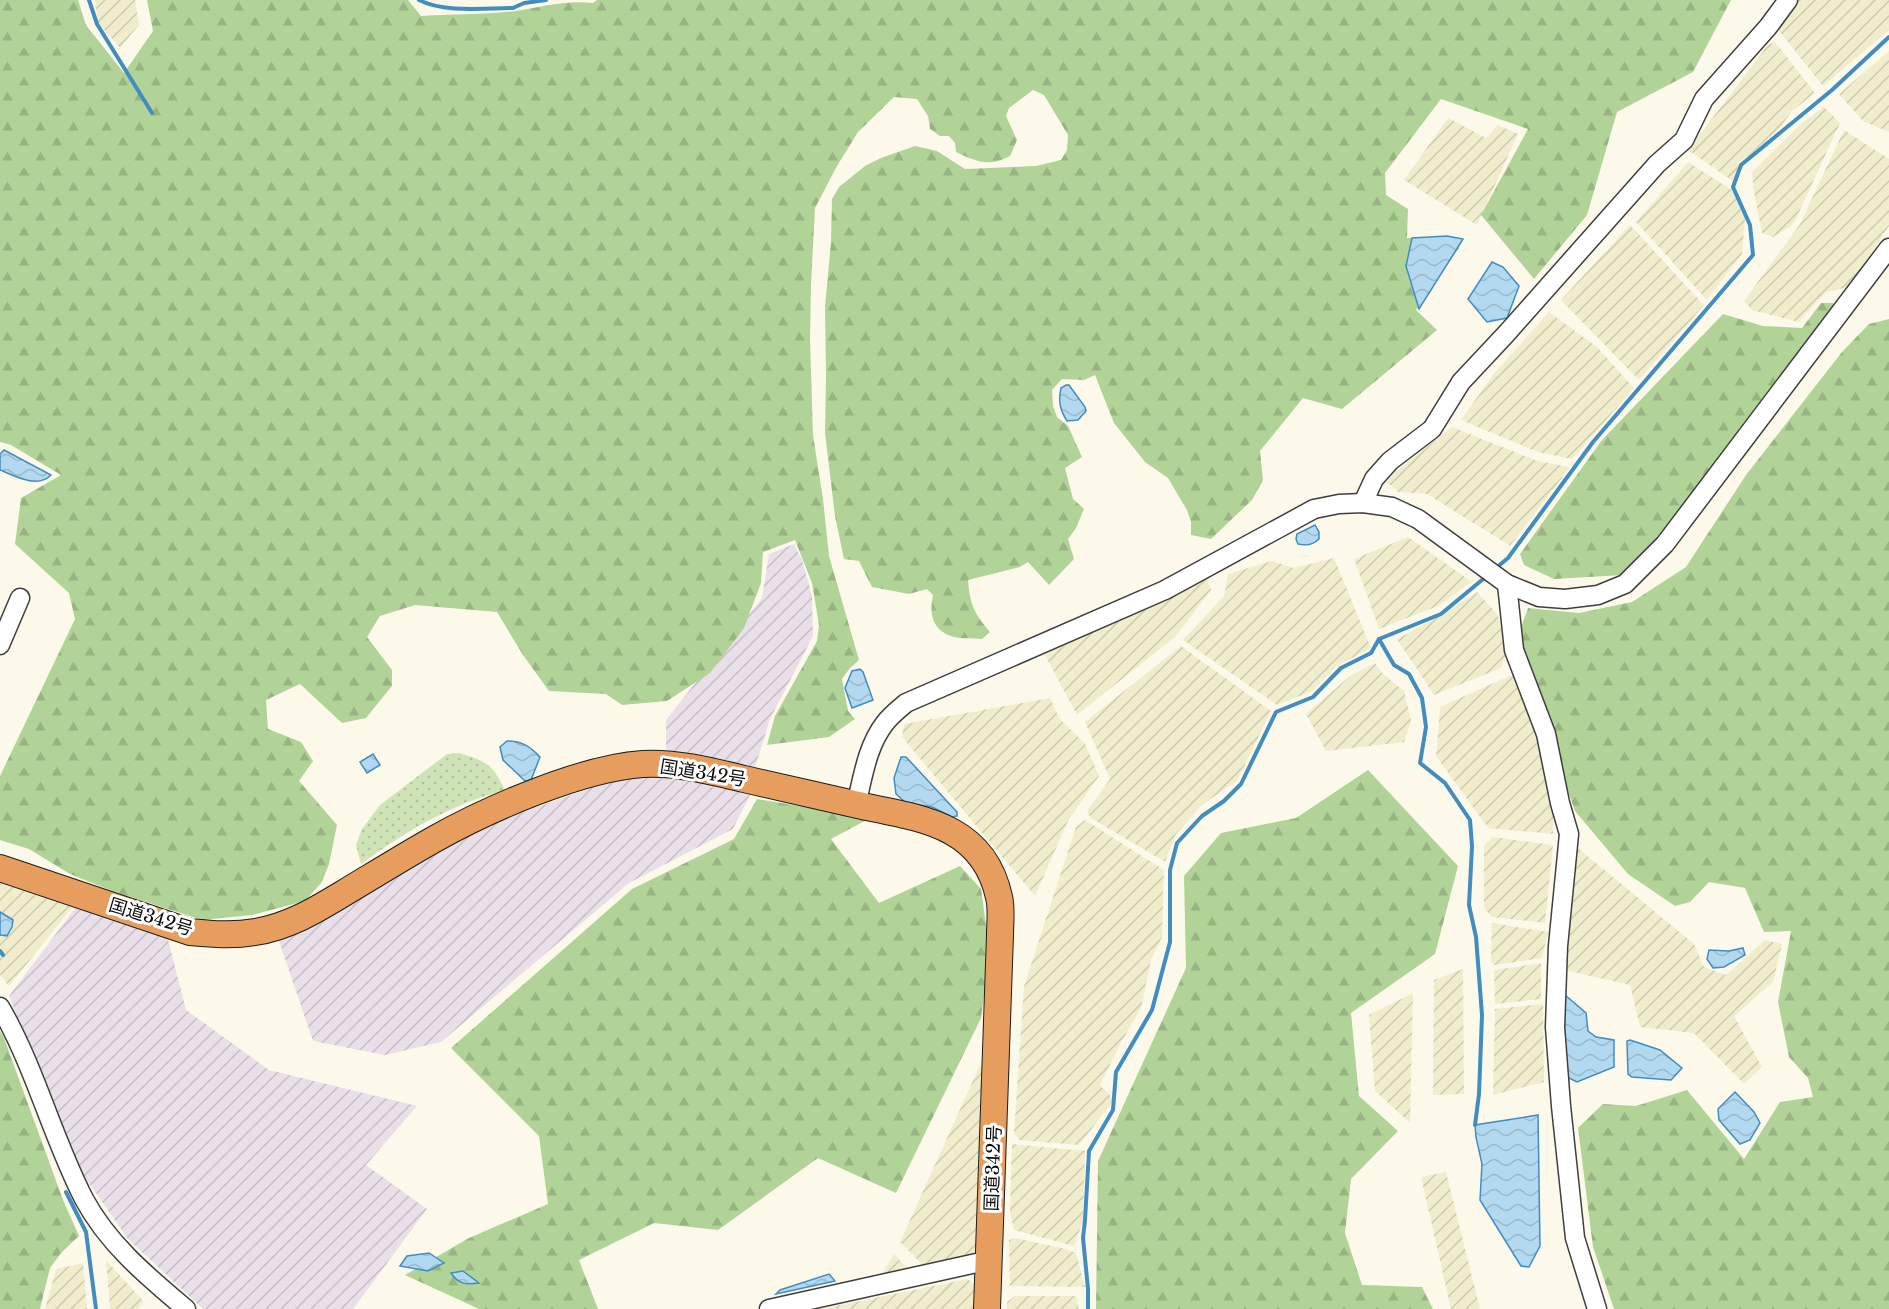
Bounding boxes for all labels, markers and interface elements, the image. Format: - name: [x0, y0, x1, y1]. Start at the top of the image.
- street label: 国道342号: [658, 755, 748, 791]
- street label: 国道342号: [106, 894, 196, 940]
- street label: 国道342号: [980, 1124, 1006, 1212]

